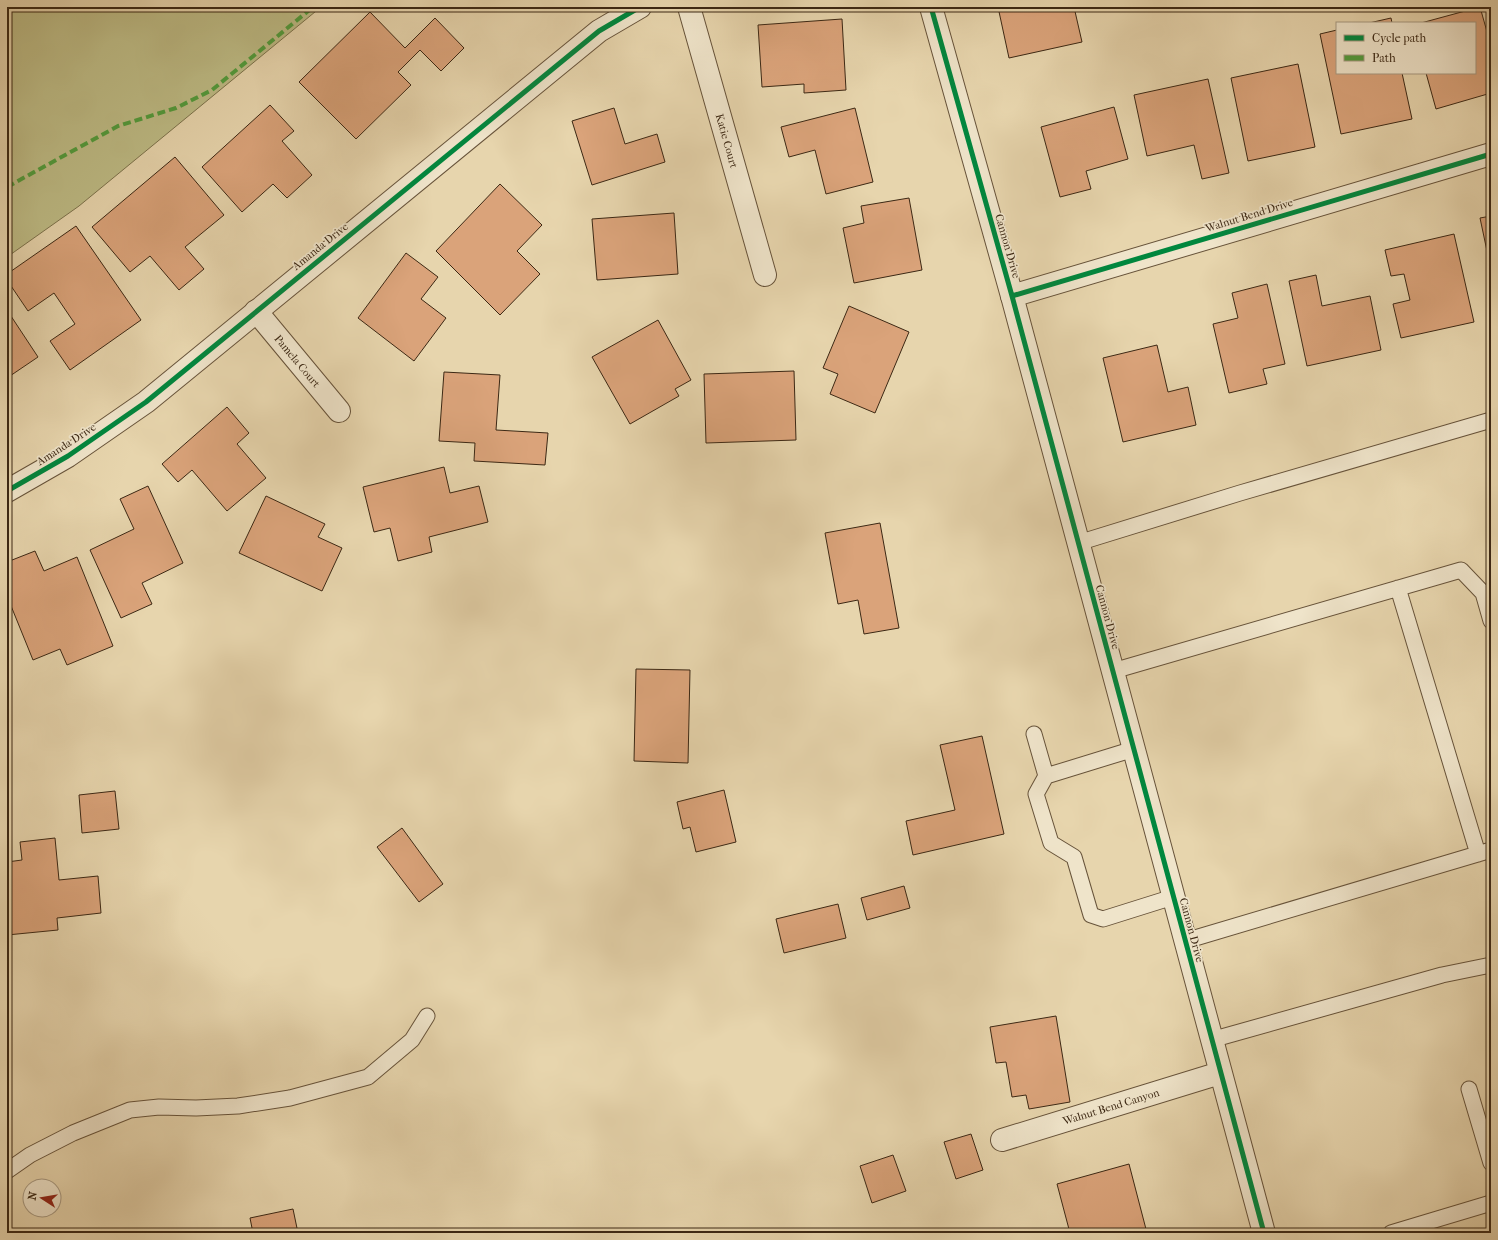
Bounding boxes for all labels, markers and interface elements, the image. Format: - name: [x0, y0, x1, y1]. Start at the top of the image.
- legend: [1336, 22, 1476, 74]
- text: Cycle path: [1372, 31, 1427, 45]
- text: Path: [1372, 51, 1396, 65]
- street label: Katie Court: [713, 112, 740, 170]
- street label: Walnut Bend Drive: [1203, 196, 1295, 235]
- street label: Cannon Drive: [992, 212, 1023, 280]
- street label: Amanda Drive: [289, 220, 351, 273]
- street label: Pamela Court: [272, 332, 323, 390]
- street label: Amanda Drive: [33, 420, 99, 469]
- street label: Cannon Drive: [1093, 583, 1123, 651]
- street label: Cannon Drive: [1177, 896, 1207, 964]
- street label: Walnut Bend Canyon: [1060, 1086, 1162, 1128]
- north arrow: [22, 1178, 62, 1218]
- text: N: [25, 1190, 40, 1201]

